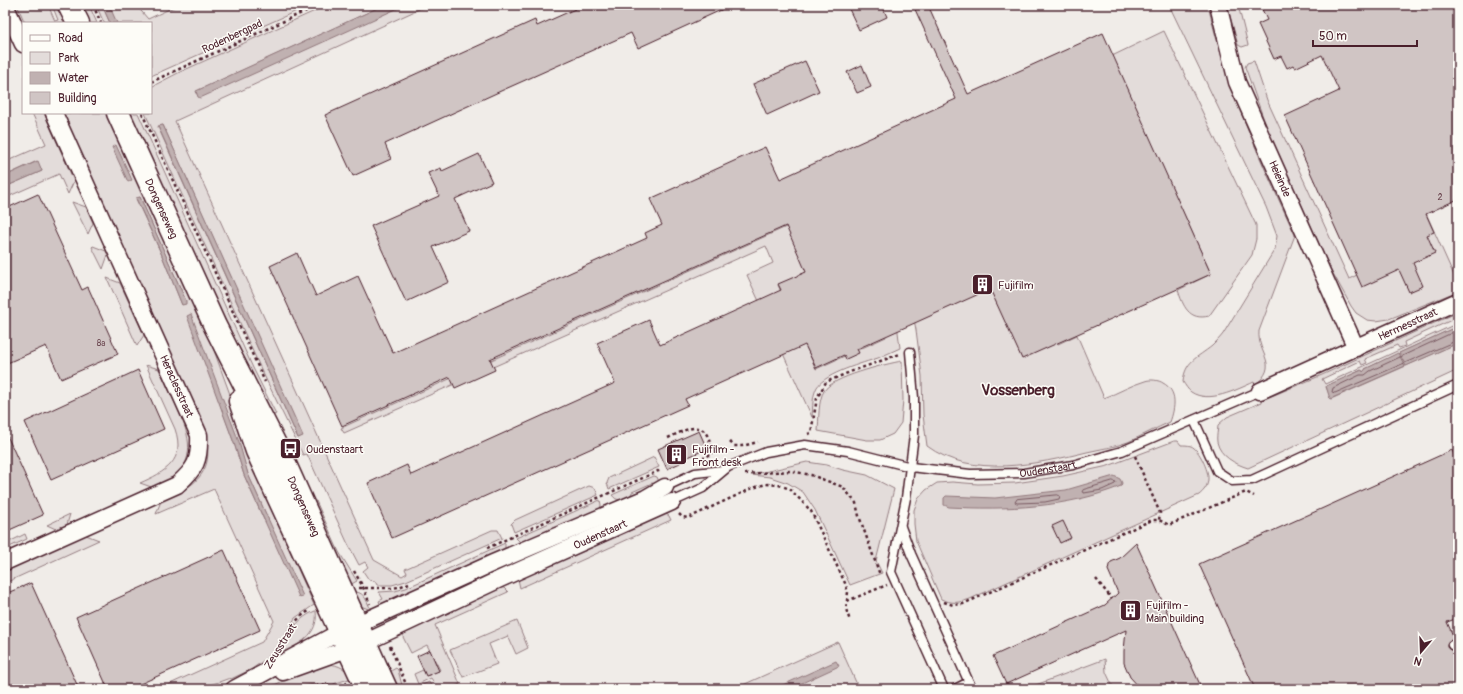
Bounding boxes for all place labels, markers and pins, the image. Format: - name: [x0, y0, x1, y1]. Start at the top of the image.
- building icon: Fujifilm: [969, 272, 995, 298]
- place label: Fujifilm: [998, 279, 1034, 292]
- bus stop icon: Oudenstaart: [277, 436, 303, 462]
- building icon: Fujifilm - Front desk: [664, 442, 690, 468]
- place label: Oudenstaart: [306, 443, 364, 456]
- place label: Fujifilm - Front desk: [692, 443, 742, 469]
- building icon: Fujifilm - Main building: [1117, 598, 1143, 624]
- place label: Fujifilm - Main building: [1146, 599, 1204, 625]

